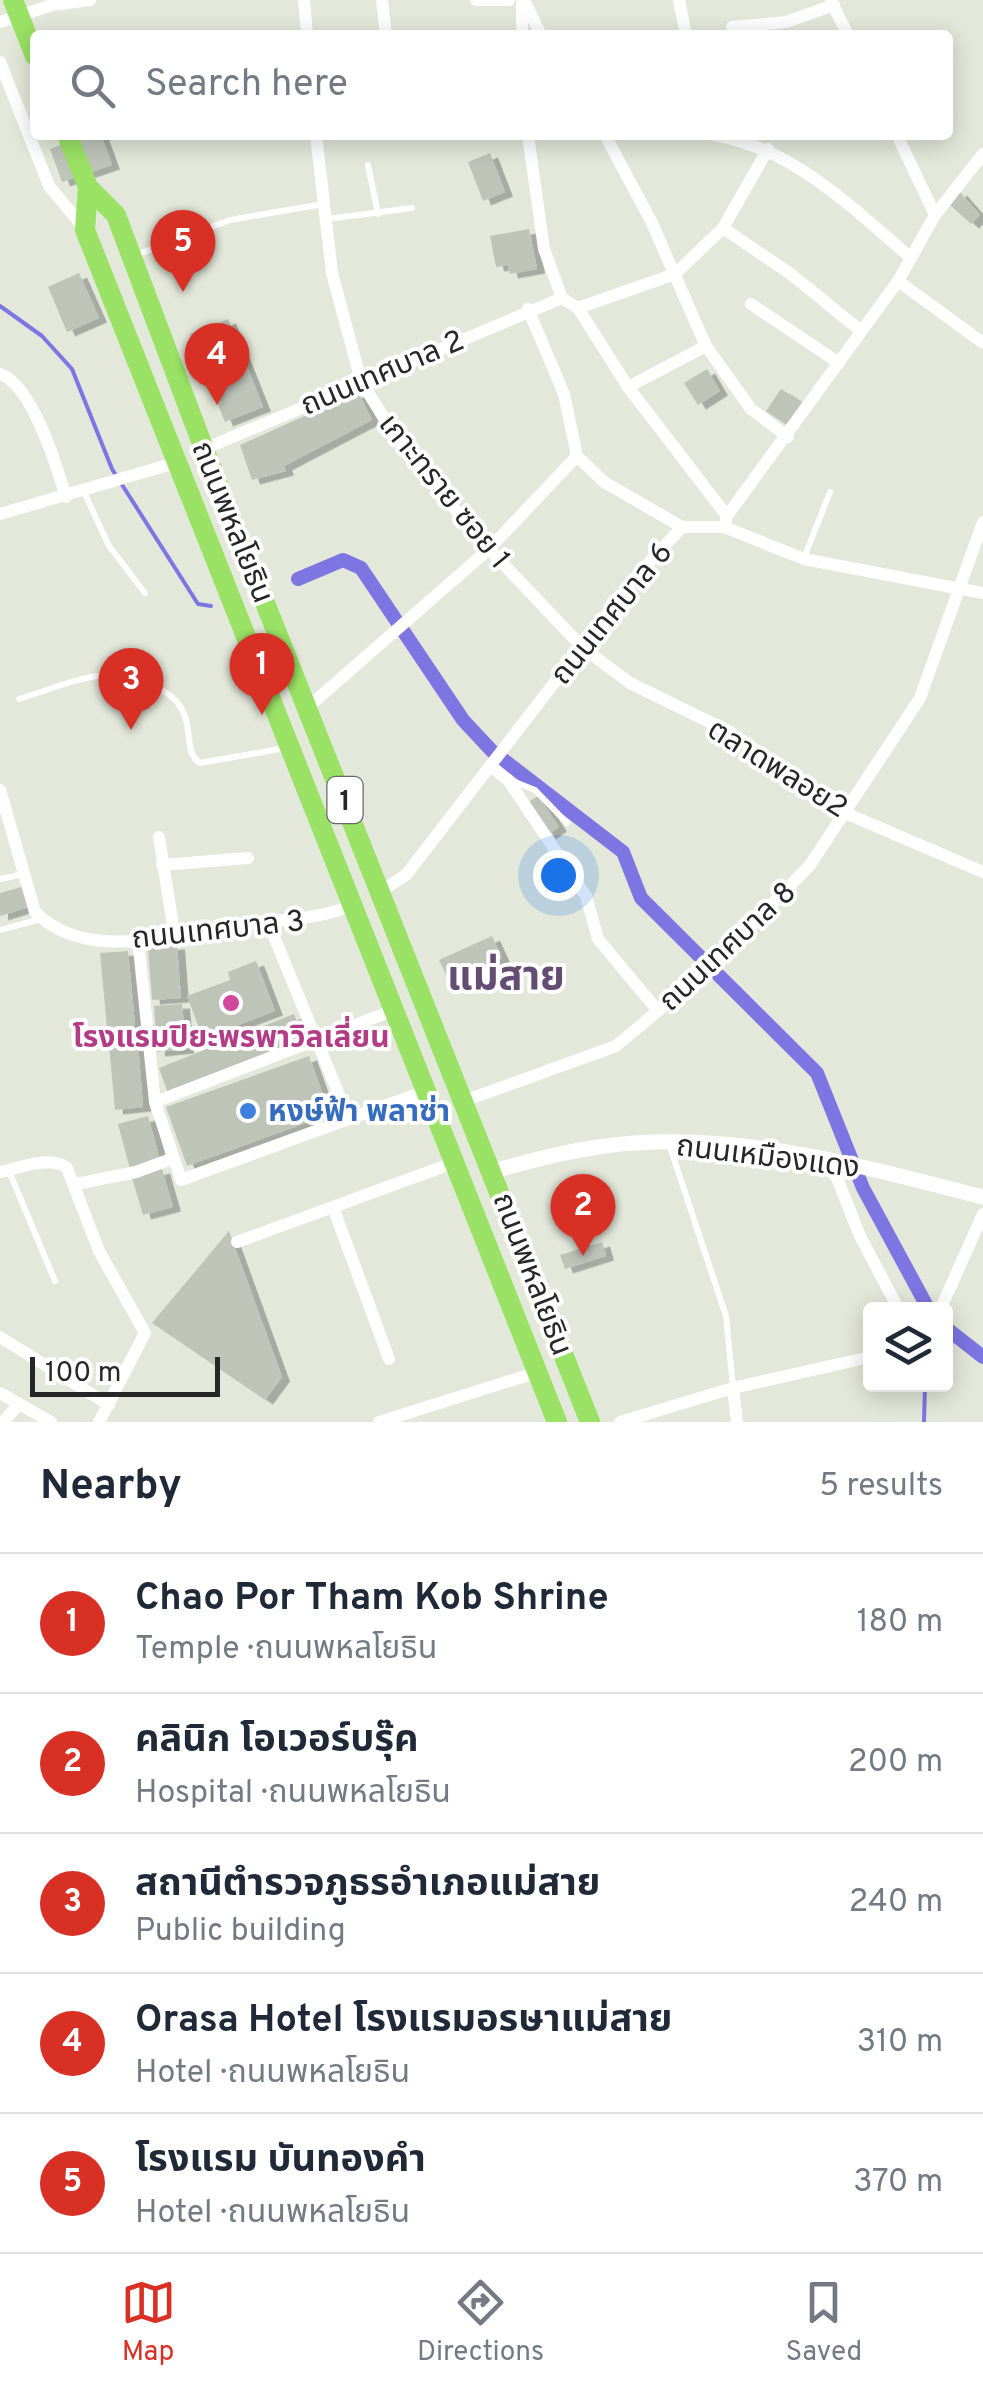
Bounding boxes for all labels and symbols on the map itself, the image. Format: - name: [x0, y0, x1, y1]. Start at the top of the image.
- pin: 5: [150, 210, 216, 292]
- pin: 4: [184, 322, 250, 405]
- street label: ถนนเทศบาล 2: [296, 323, 470, 425]
- street label: เกาะทราย ซอย 1: [369, 407, 517, 578]
- street label: ถนนพหลโยธิน: [181, 437, 280, 609]
- street label: ถนนเทศบาล 6: [544, 536, 682, 694]
- pin: 1: [230, 632, 294, 715]
- pin: 3: [98, 648, 164, 730]
- street label: ตลาดพลอย2: [700, 713, 854, 828]
- road number: 1: [328, 777, 362, 823]
- your location: [533, 850, 584, 901]
- street label: ถนนเทศบาล 8: [653, 875, 805, 1021]
- street label: ถนนเทศบาล 3: [130, 904, 306, 959]
- district label: แม่สาย: [447, 953, 565, 1004]
- marker: โรงแรมปิยะพรพาวิลเลี่ยน: [220, 992, 242, 1014]
- place label: โรงแรมปิยะพรพาวิลเลี่ยน: [72, 1015, 390, 1058]
- place label: หงษ์ฟ้า พลาซ่า: [268, 1095, 450, 1132]
- marker: หงษ์ฟ้า พลาซ่า: [237, 1100, 259, 1122]
- street label: ถนนเหมืองแดง: [674, 1129, 861, 1188]
- pin: 2: [550, 1174, 616, 1256]
- street label: ถนนพหลโยธิน: [483, 1188, 579, 1361]
- scale bar: [30, 1352, 220, 1396]

